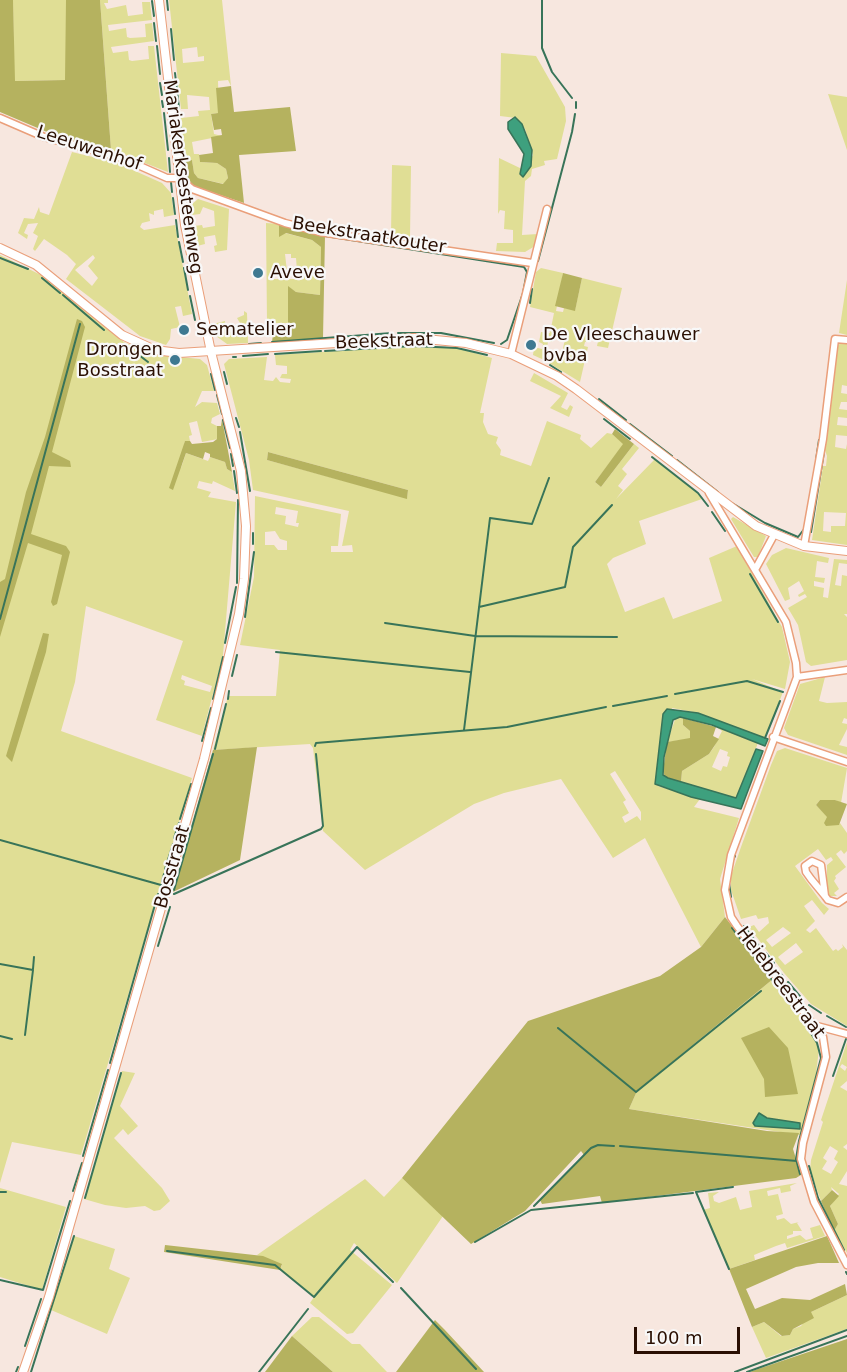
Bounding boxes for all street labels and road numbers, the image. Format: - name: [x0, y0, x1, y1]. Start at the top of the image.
- street label: Mariakerksesteenweg: [158, 78, 206, 276]
- street label: Leeuwenhof: [34, 122, 144, 176]
- street label: Beekstraatkouter: [290, 213, 448, 259]
- street label: Beekstraat: [335, 329, 433, 355]
- street label: Bosstraat: [151, 823, 195, 911]
- street label: Heiebreestraat: [731, 923, 829, 1043]

